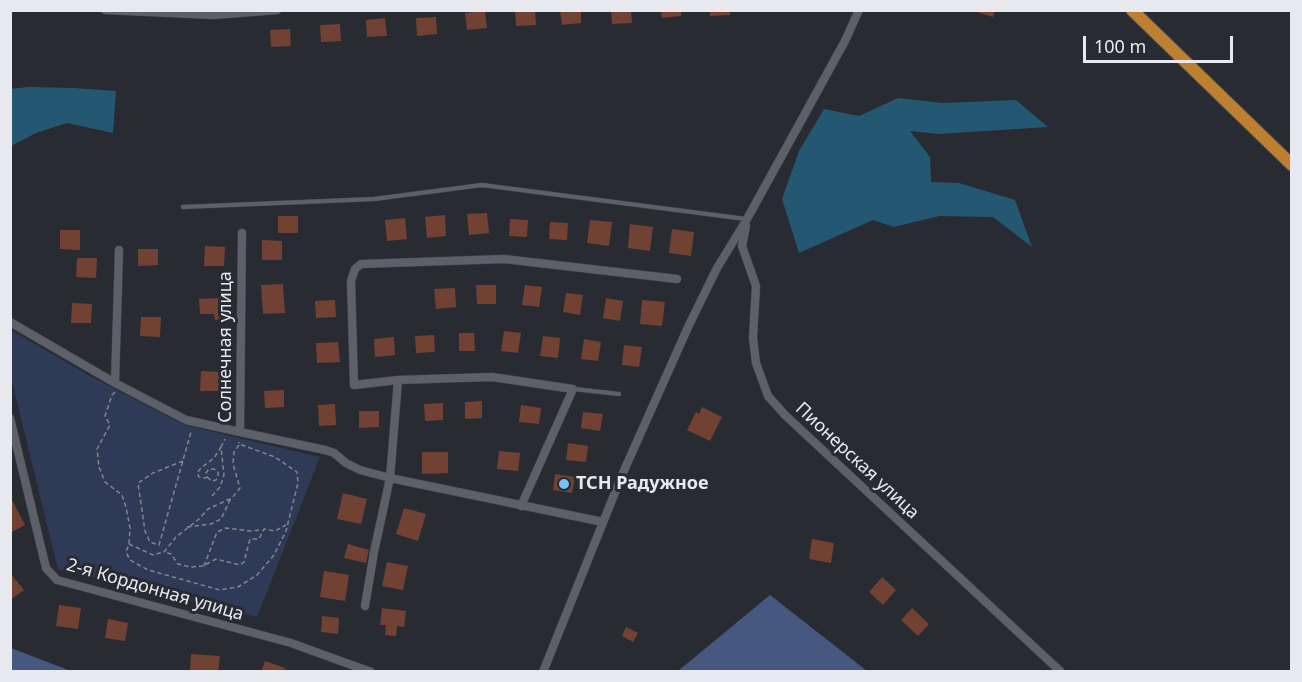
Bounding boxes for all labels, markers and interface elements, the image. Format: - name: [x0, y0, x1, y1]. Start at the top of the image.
- scale bar: [1086, 24, 1236, 62]
- text: 100 m: [1094, 34, 1146, 58]
- street label: Солнечная улица: [215, 271, 237, 423]
- street label: Пионерская улица: [791, 398, 923, 524]
- place label: ТСН Радужное: [576, 473, 708, 495]
- marker: ТСН Радужное: [557, 477, 571, 491]
- street label: 2-я Кордонная улица: [64, 554, 246, 626]

